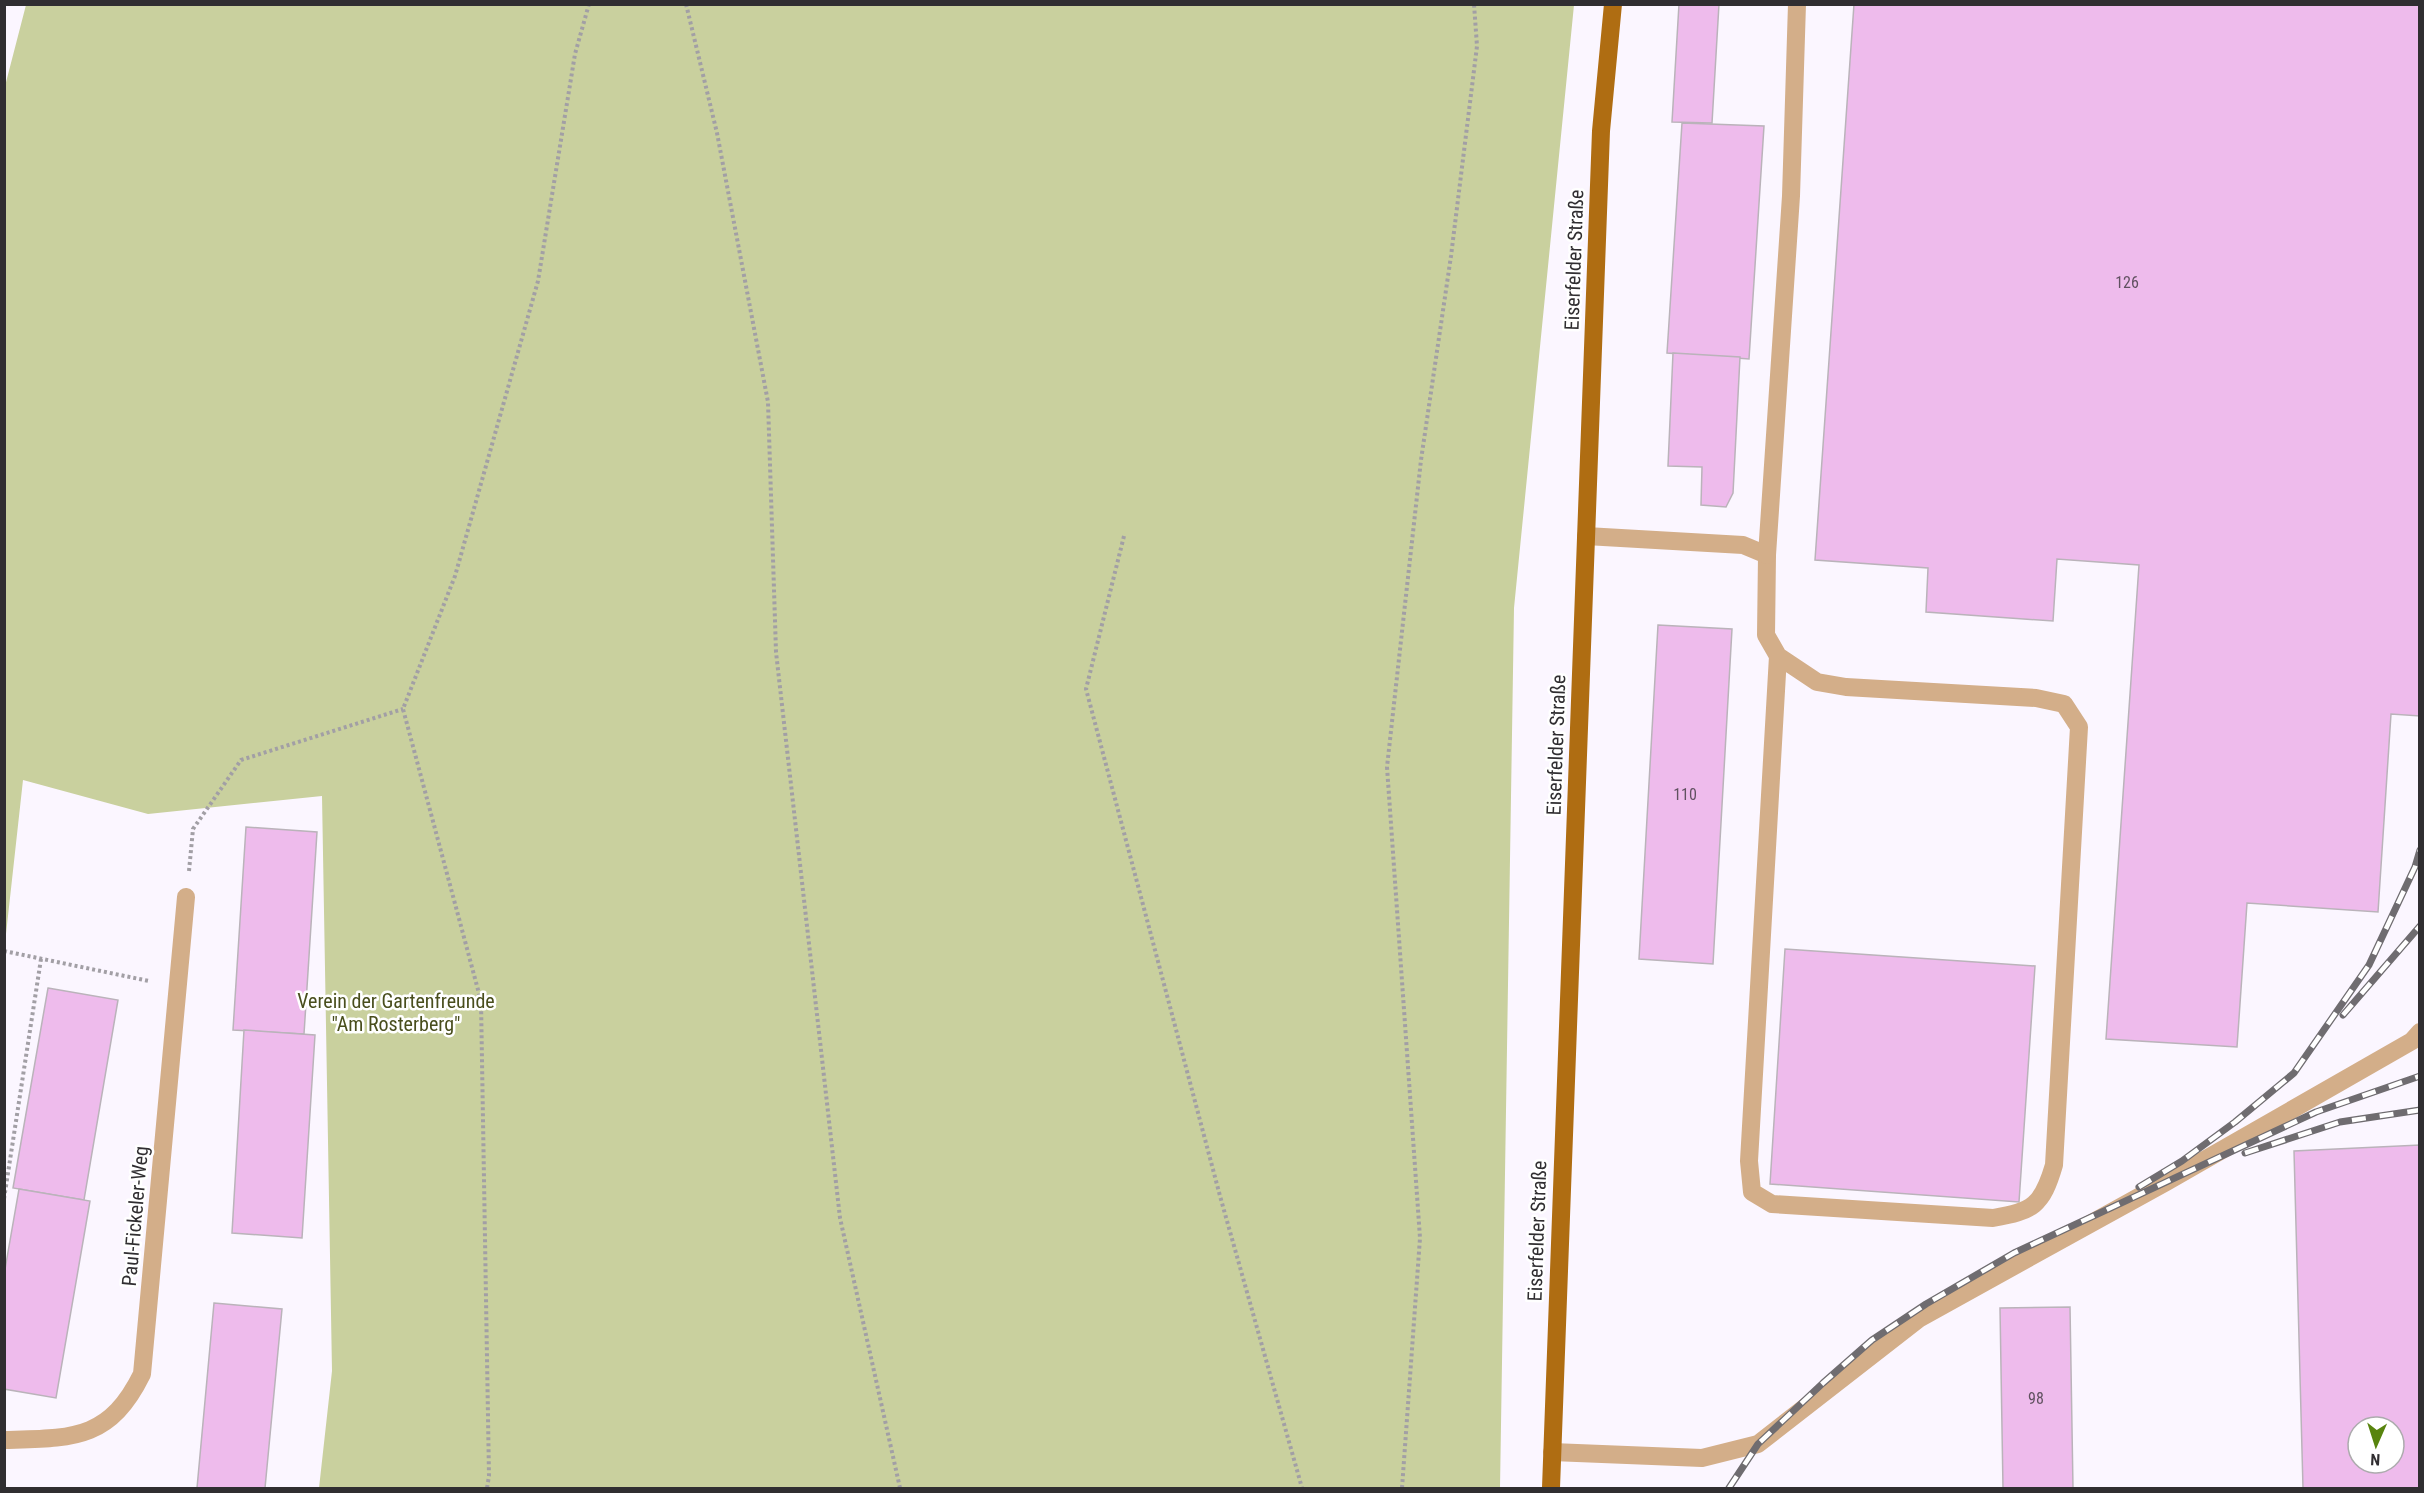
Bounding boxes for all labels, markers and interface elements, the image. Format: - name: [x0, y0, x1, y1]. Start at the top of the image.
- street label: Eiserfelder Straße: [1560, 189, 1588, 331]
- house number: 126: [2115, 273, 2139, 292]
- street label: Eiserfelder Straße: [1542, 674, 1570, 816]
- house number: 110: [1673, 785, 1697, 804]
- park label: Verein der Gartenfreunde "Am Rosterberg": [297, 989, 495, 1036]
- street label: Paul-Fickeler-Weg: [117, 1145, 153, 1287]
- street label: Eiserfelder Straße: [1523, 1160, 1551, 1302]
- house number: 98: [2028, 1389, 2044, 1408]
- north arrow: [2346, 1415, 2406, 1475]
- text: N: [2370, 1450, 2381, 1469]

